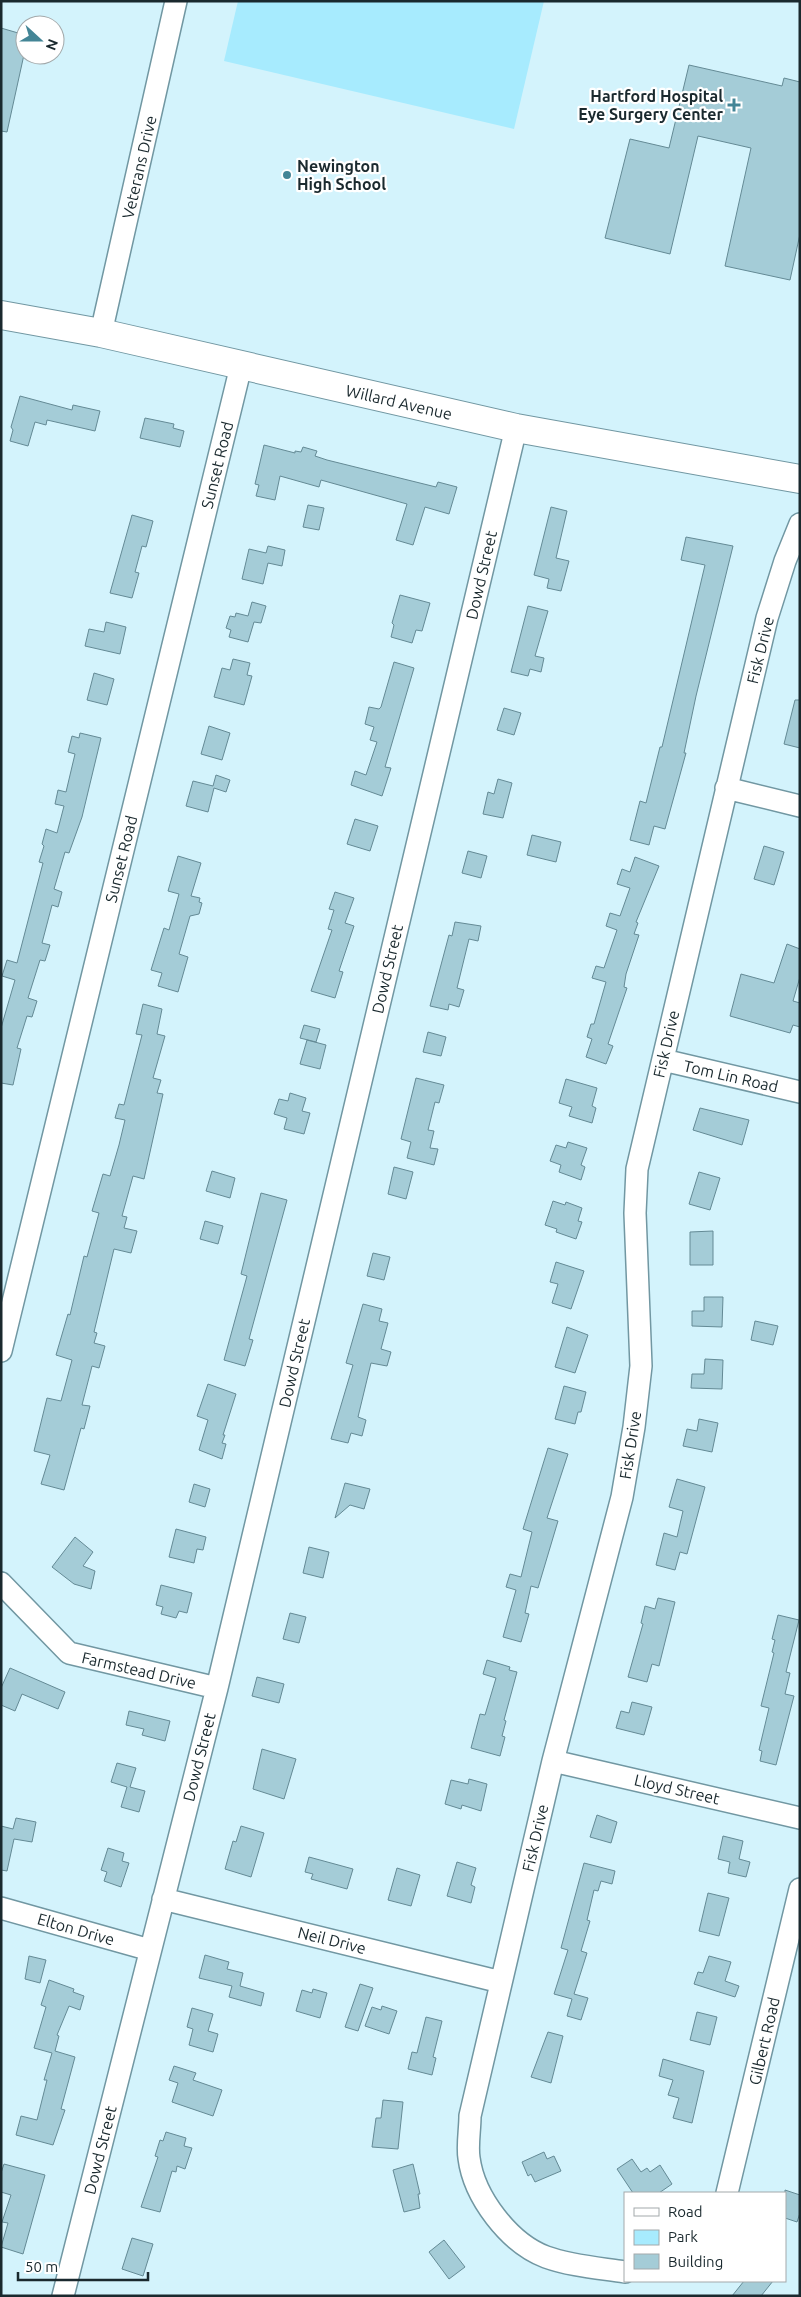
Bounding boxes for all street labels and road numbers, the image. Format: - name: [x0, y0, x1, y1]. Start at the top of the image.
- street label: Veterans Drive: [118, 114, 160, 220]
- street label: Willard Avenue: [344, 381, 454, 423]
- street label: Sunset Road: [197, 420, 237, 510]
- street label: Dowd Street: [462, 528, 500, 621]
- street label: Fisk Drive: [743, 614, 777, 686]
- street label: Sunset Road: [101, 814, 141, 904]
- street label: Dowd Street: [368, 922, 406, 1015]
- street label: Fisk Drive: [649, 1008, 683, 1080]
- street label: Tom Lin Road: [682, 1056, 780, 1096]
- street label: Dowd Street: [275, 1316, 313, 1409]
- street label: Fisk Drive: [616, 1410, 644, 1480]
- street label: Farmstead Drive: [80, 1648, 198, 1692]
- street label: Dowd Street: [179, 1710, 219, 1803]
- street label: Lloyd Street: [633, 1770, 722, 1808]
- street label: Fisk Drive: [518, 1802, 552, 1874]
- street label: Elton Drive: [35, 1909, 117, 1949]
- street label: Neil Drive: [296, 1923, 368, 1957]
- street label: Gilbert Road: [745, 1995, 783, 2087]
- street label: Dowd Street: [80, 2103, 120, 2196]

